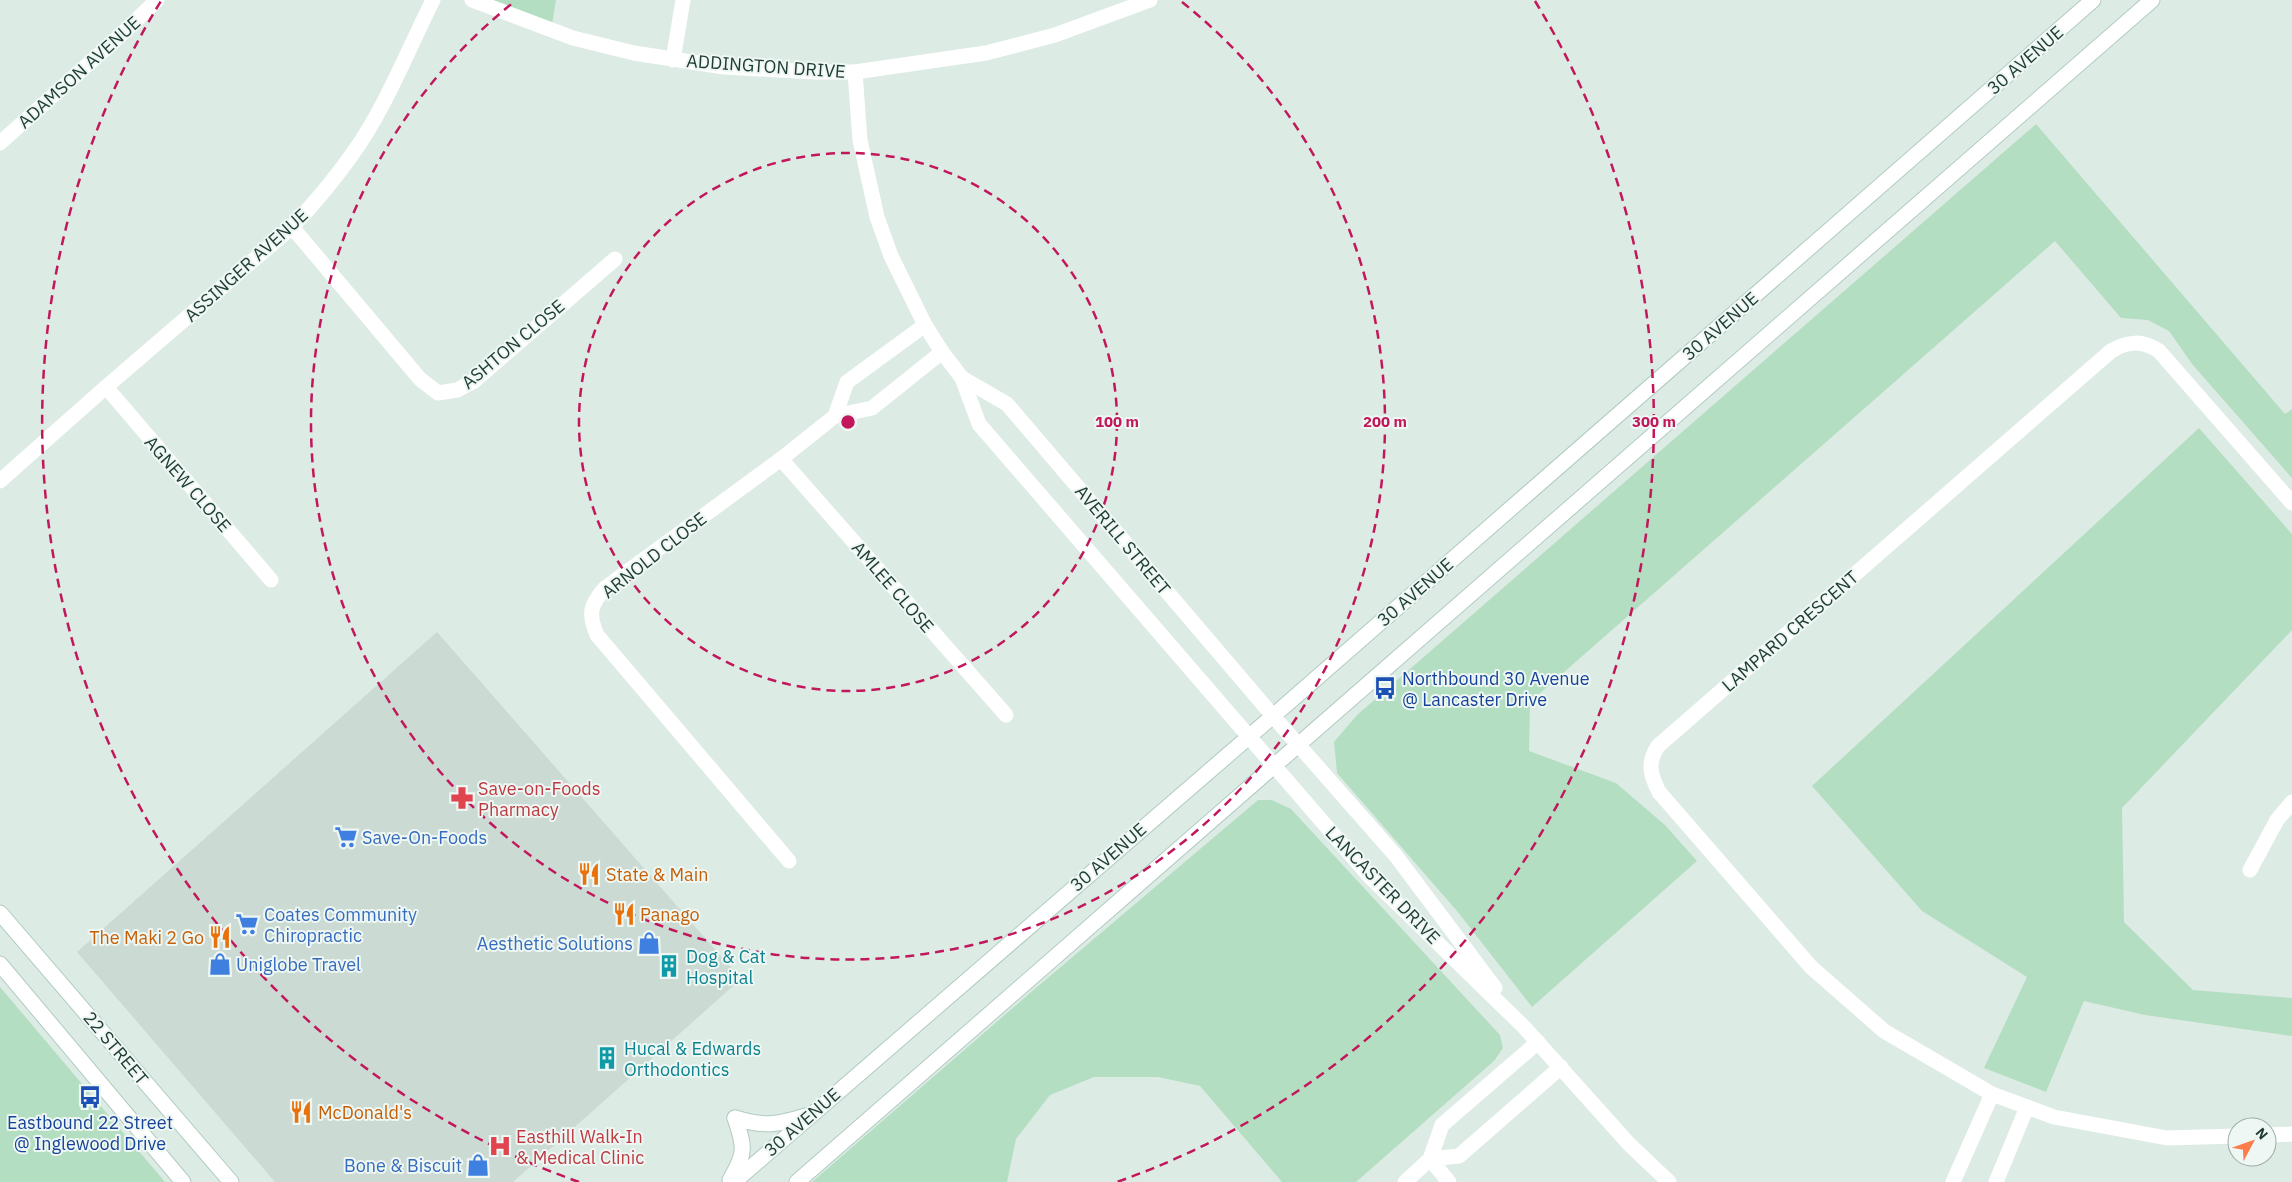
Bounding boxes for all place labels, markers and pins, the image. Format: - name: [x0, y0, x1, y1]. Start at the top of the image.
- centre of rings: [839, 413, 857, 431]
- place label: Northbound 30 Avenue @ Lancaster Drive: [1402, 667, 1590, 711]
- bus stop icon: Northbound 30 Avenue @ Lancaster Drive: [1372, 675, 1398, 701]
- place label: Save-on-Foods Pharmacy: [478, 777, 601, 821]
- pharmacy icon: Save-on-Foods Pharmacy: [449, 785, 475, 811]
- supermarket icon: Save-On-Foods: [333, 824, 359, 850]
- place label: Save-On-Foods: [362, 826, 487, 849]
- restaurant icon: State & Main: [576, 861, 602, 887]
- place label: State & Main: [606, 863, 708, 886]
- restaurant icon: Panago: [611, 901, 637, 927]
- place label: Coates Community Chiropractic: [264, 903, 417, 947]
- place label: Panago: [640, 903, 700, 926]
- supermarket icon: Coates Community Chiropractic: [234, 911, 260, 937]
- restaurant icon: The Maki 2 Go: [207, 924, 233, 950]
- place label: The Maki 2 Go: [89, 926, 204, 949]
- shop icon: Aesthetic Solutions: [636, 930, 662, 956]
- place label: Aesthetic Solutions: [477, 932, 633, 955]
- place label: Dog & Cat Hospital: [686, 945, 766, 989]
- shop icon: Uniglobe Travel: [207, 951, 233, 977]
- place label: Uniglobe Travel: [236, 953, 361, 976]
- building icon: Dog & Cat Hospital: [656, 953, 682, 979]
- place label: Hucal & Edwards Orthodontics: [624, 1037, 761, 1081]
- building icon: Hucal & Edwards Orthodontics: [594, 1045, 620, 1071]
- bus stop icon: Eastbound 22 Street @ Inglewood Drive: [77, 1084, 103, 1110]
- restaurant icon: McDonald's: [288, 1099, 314, 1125]
- place label: McDonald's: [318, 1101, 412, 1124]
- place label: Eastbound 22 Street @ Inglewood Drive: [7, 1111, 173, 1155]
- place label: Easthill Walk-In & Medical Clinic: [516, 1125, 644, 1169]
- hospital icon: Easthill Walk-In & Medical Clinic: [487, 1133, 513, 1159]
- shop icon: Bone & Biscuit: [465, 1152, 491, 1178]
- place label: Bone & Biscuit: [344, 1154, 462, 1177]

